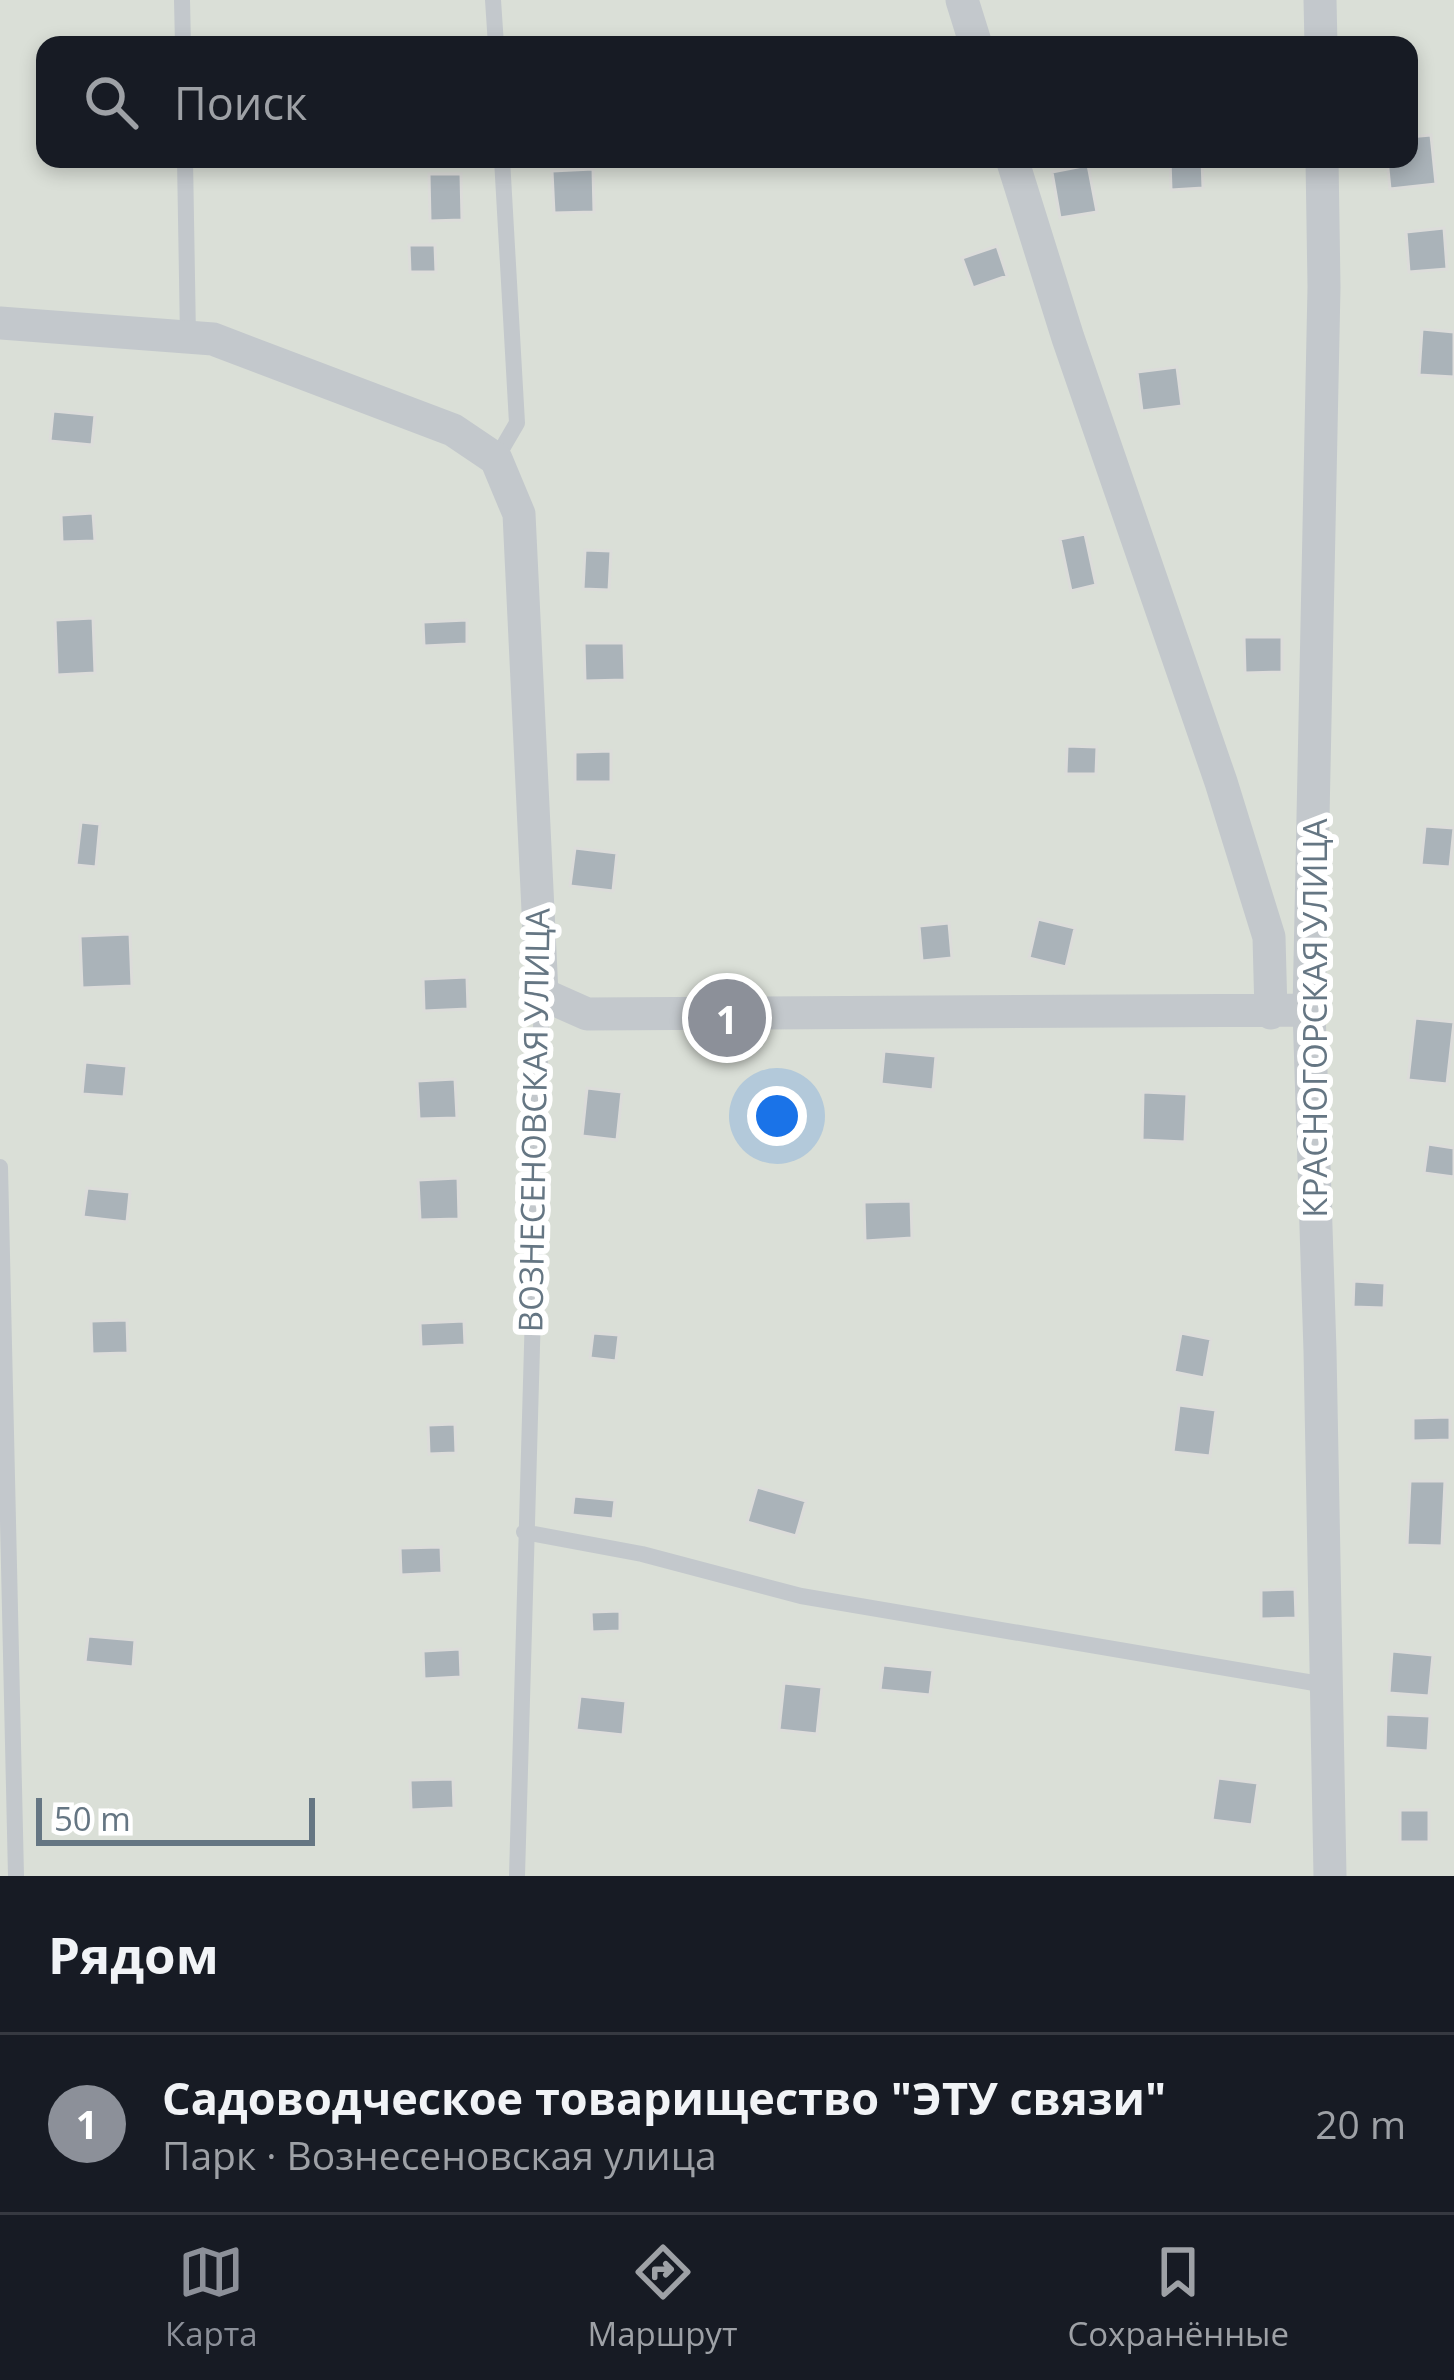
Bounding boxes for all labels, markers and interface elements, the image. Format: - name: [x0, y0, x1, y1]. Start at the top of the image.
- search box: [36, 36, 1418, 168]
- icon: search: [78, 69, 144, 135]
- text: Поиск: [174, 72, 307, 133]
- street label: КРАСНОГОРСКАЯ УЛИЦА: [1292, 818, 1337, 1218]
- street label: ВОЗНЕСЕНОВСКАЯ УЛИЦА: [507, 907, 560, 1333]
- pin: 1: [688, 973, 766, 1063]
- your location: [747, 1086, 807, 1146]
- scale bar: [36, 1792, 315, 1845]
- text: 50 m: [54, 1796, 131, 1841]
- text: Рядом: [48, 1919, 219, 1989]
- text: Садоводческое товарищество "ЭТУ связи": [162, 2067, 1166, 2128]
- text: 1: [76, 2097, 98, 2150]
- text: 20 m: [1315, 2097, 1406, 2150]
- text: Парк · Вознесеновская улица: [162, 2128, 717, 2181]
- tab: Карта: [165, 2239, 258, 2356]
- tab: Маршрут: [588, 2239, 737, 2356]
- tab: Сохранённые: [1067, 2239, 1289, 2356]

